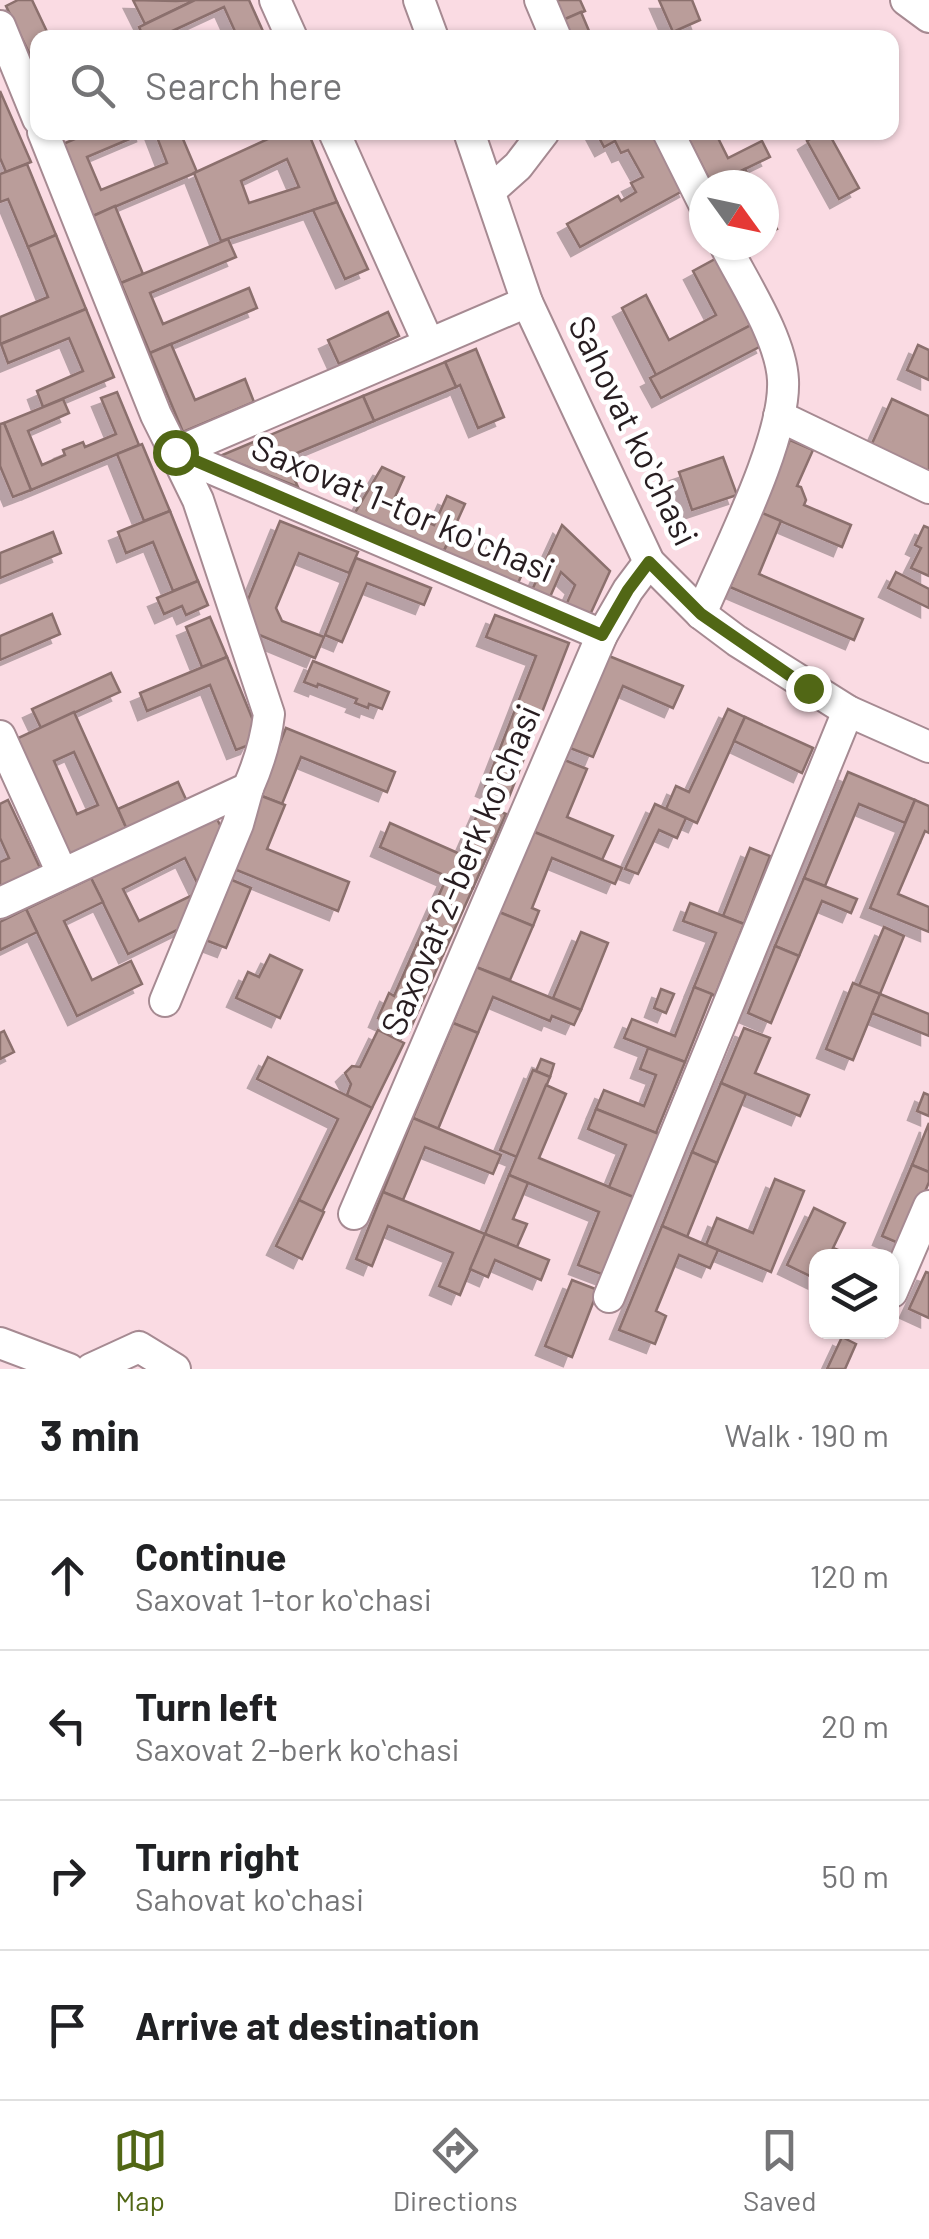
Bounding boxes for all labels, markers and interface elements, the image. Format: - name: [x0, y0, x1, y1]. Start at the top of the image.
- search box: [30, 30, 899, 140]
- icon: search: [65, 58, 120, 113]
- text: Search here: [145, 62, 343, 108]
- north arrow: [689, 170, 779, 260]
- street label: Sahovat koʻchasi: [561, 308, 709, 552]
- street label: Saxovat 1-tor koʻchasi: [246, 424, 561, 590]
- route start: [153, 430, 199, 476]
- route end: [786, 666, 832, 712]
- street label: Saxovat 2-berk koʻchasi: [370, 698, 548, 1041]
- map controls: [809, 1249, 899, 1339]
- button: layers: [809, 1249, 899, 1339]
- text: 3 min: [40, 1409, 140, 1459]
- text: Walk · 190 m: [724, 1415, 889, 1453]
- text: Continue: [135, 1533, 286, 1579]
- icon: ahead: [40, 1548, 95, 1603]
- text: 120 m: [810, 1556, 889, 1594]
- text: Saxovat 1-tor koʻchasi: [135, 1579, 432, 1617]
- text: Turn left: [135, 1683, 278, 1729]
- icon: left: [40, 1698, 95, 1753]
- text: 20 m: [821, 1706, 889, 1744]
- text: Saxovat 2-berk koʻchasi: [135, 1729, 460, 1767]
- text: Turn right: [135, 1833, 300, 1879]
- icon: right: [40, 1848, 95, 1903]
- text: 50 m: [822, 1856, 889, 1894]
- text: Sahovat koʻchasi: [135, 1879, 364, 1917]
- icon: arrive: [40, 1998, 95, 2053]
- text: Arrive at destination: [135, 2002, 480, 2048]
- tab: Map: [113, 2123, 168, 2217]
- tab: Directions: [393, 2123, 518, 2217]
- tab: Saved: [743, 2123, 816, 2217]

